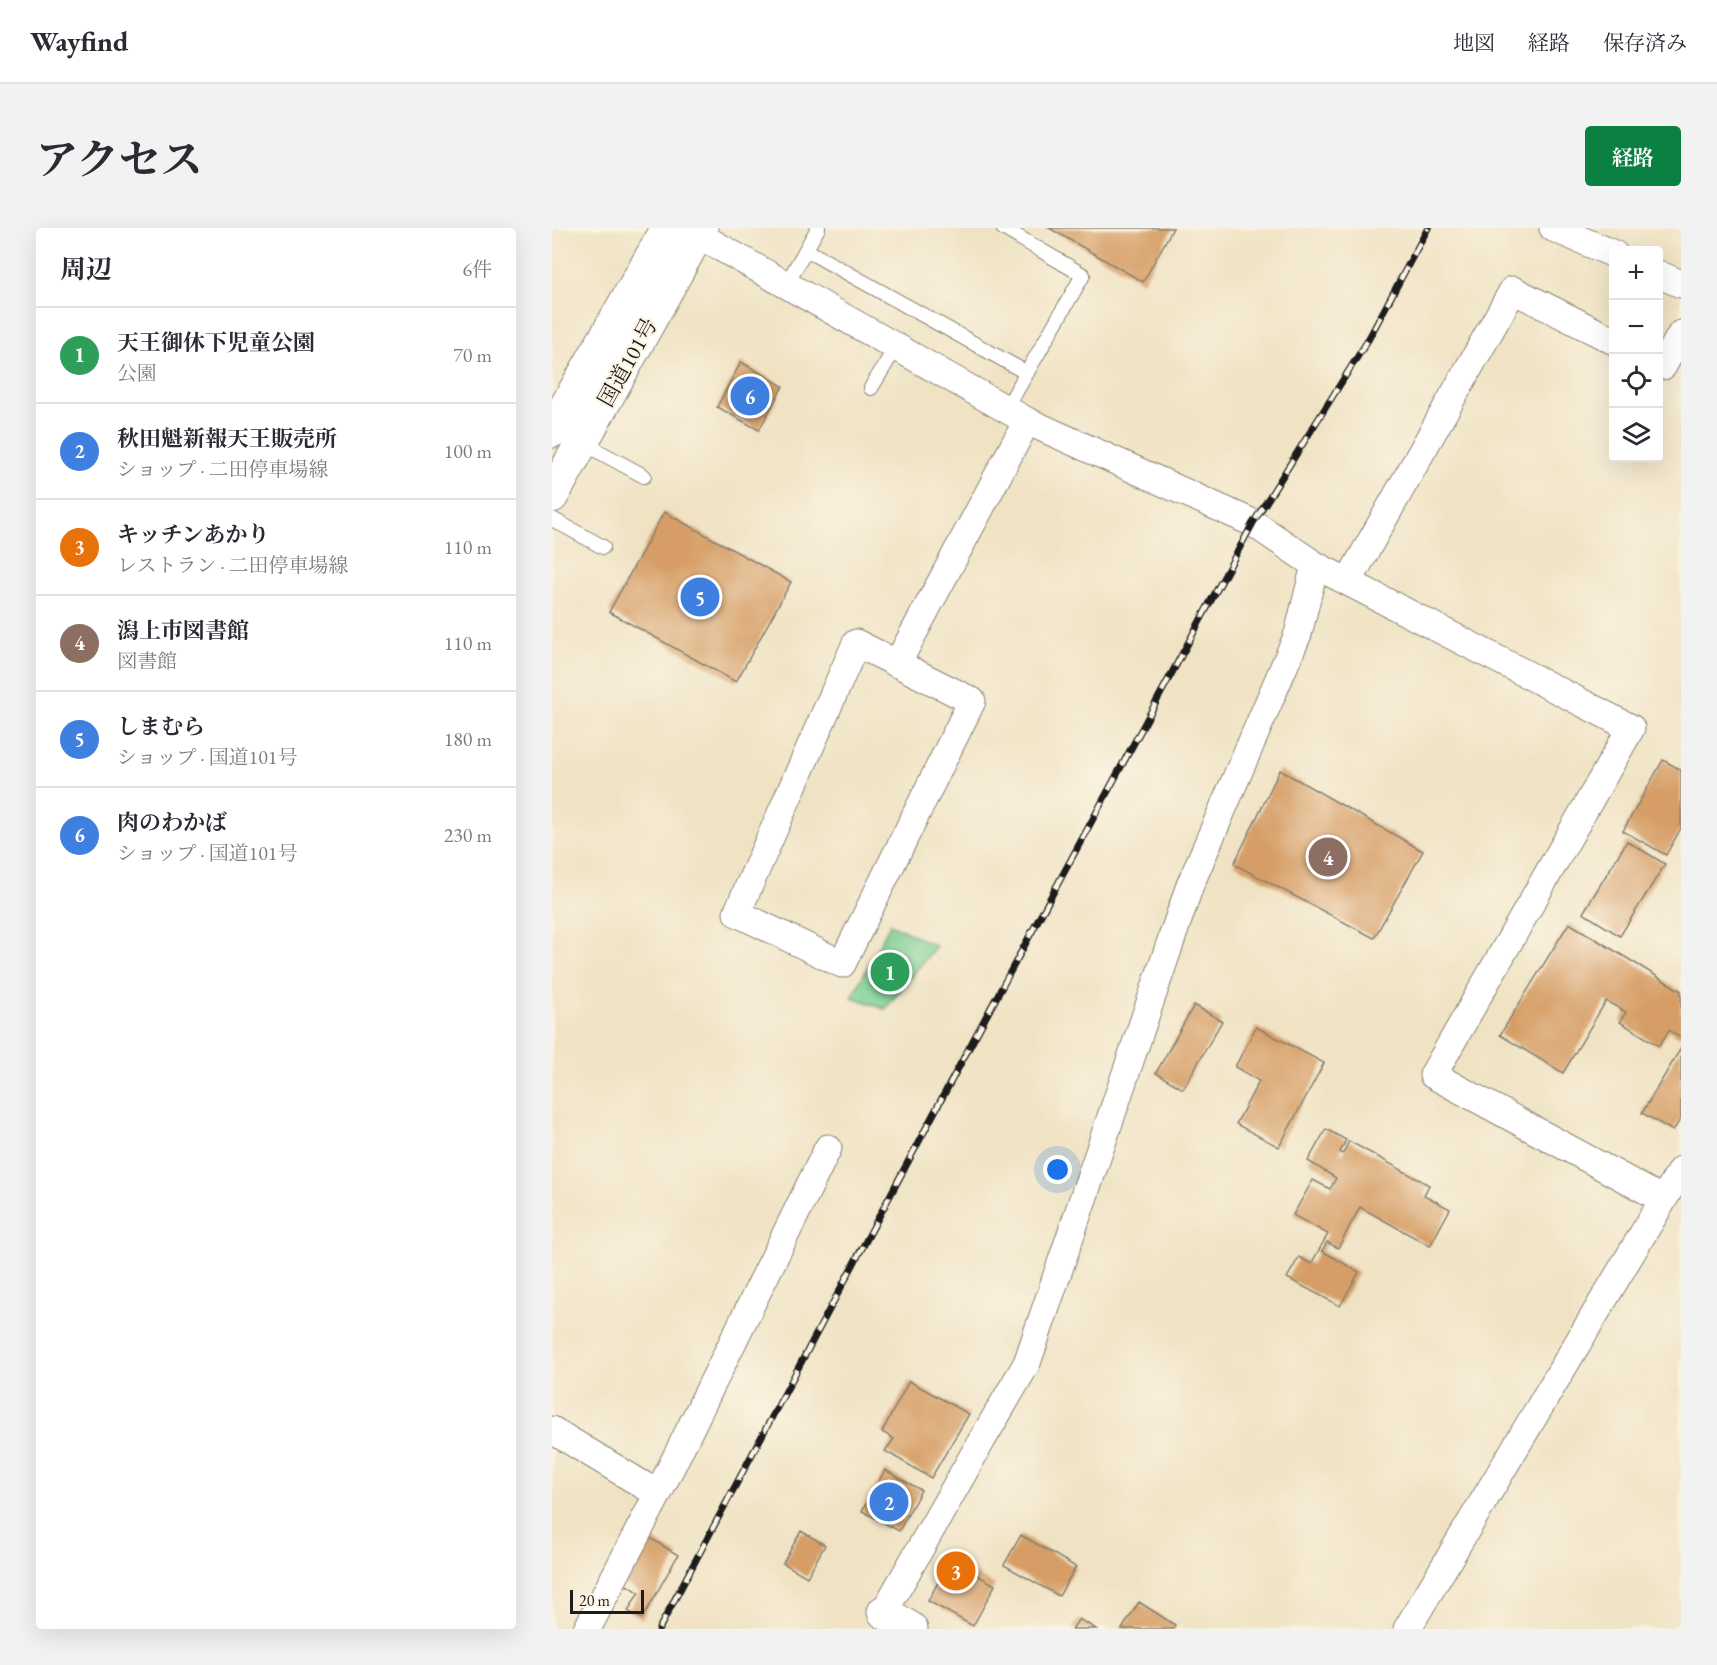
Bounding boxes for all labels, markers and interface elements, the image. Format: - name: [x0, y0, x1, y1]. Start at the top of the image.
- text: Wayfind: [30, 23, 128, 59]
- text: 地図: [1453, 29, 1495, 56]
- text: 経路: [1528, 29, 1570, 56]
- text: 保存済み: [1603, 29, 1687, 56]
- button: 経路: [1585, 126, 1681, 186]
- text: アクセス: [36, 132, 203, 187]
- map controls: [1609, 246, 1663, 462]
- button: +: [1609, 246, 1663, 300]
- text: 周辺: [60, 252, 112, 286]
- text: 6件: [462, 256, 492, 282]
- button: −: [1609, 300, 1663, 354]
- street label: 国道101号: [591, 312, 664, 412]
- text: 天王御休下児童公園: [117, 328, 315, 357]
- text: 1: [74, 342, 85, 368]
- text: 70 m: [453, 342, 492, 368]
- button: locate: [1609, 354, 1663, 408]
- text: 公園: [117, 360, 157, 386]
- pin: 6: [730, 374, 770, 418]
- button: layers: [1609, 408, 1663, 462]
- text: 秋田魁新報天王販売所: [117, 424, 337, 453]
- text: 2: [74, 438, 85, 464]
- text: 100 m: [444, 438, 492, 464]
- text: ショップ · 二田停車場線: [117, 456, 329, 482]
- text: キッチンあかり: [117, 520, 269, 549]
- text: 3: [74, 534, 85, 560]
- text: 110 m: [444, 534, 492, 560]
- text: レストラン · 二田停車場線: [117, 552, 348, 578]
- pin: 5: [680, 574, 720, 620]
- text: 潟上市図書館: [117, 616, 249, 645]
- text: 4: [74, 630, 85, 656]
- text: 110 m: [444, 630, 492, 656]
- text: 図書館: [117, 648, 177, 674]
- text: しまむら: [117, 712, 205, 741]
- text: 5: [74, 726, 85, 752]
- text: 180 m: [444, 726, 492, 752]
- text: ショップ · 国道101号: [117, 744, 297, 770]
- text: 肉のわかば: [117, 808, 227, 837]
- text: 6: [74, 822, 85, 848]
- text: 230 m: [444, 822, 492, 848]
- pin: 4: [1308, 834, 1348, 880]
- text: ショップ · 国道101号: [117, 840, 297, 866]
- pin: 1: [870, 950, 910, 994]
- your location: [1043, 1155, 1072, 1184]
- pin: 2: [870, 1480, 908, 1524]
- pin: 3: [936, 1548, 976, 1594]
- scale bar: [570, 1587, 644, 1614]
- text: 20 m: [579, 1590, 610, 1611]

